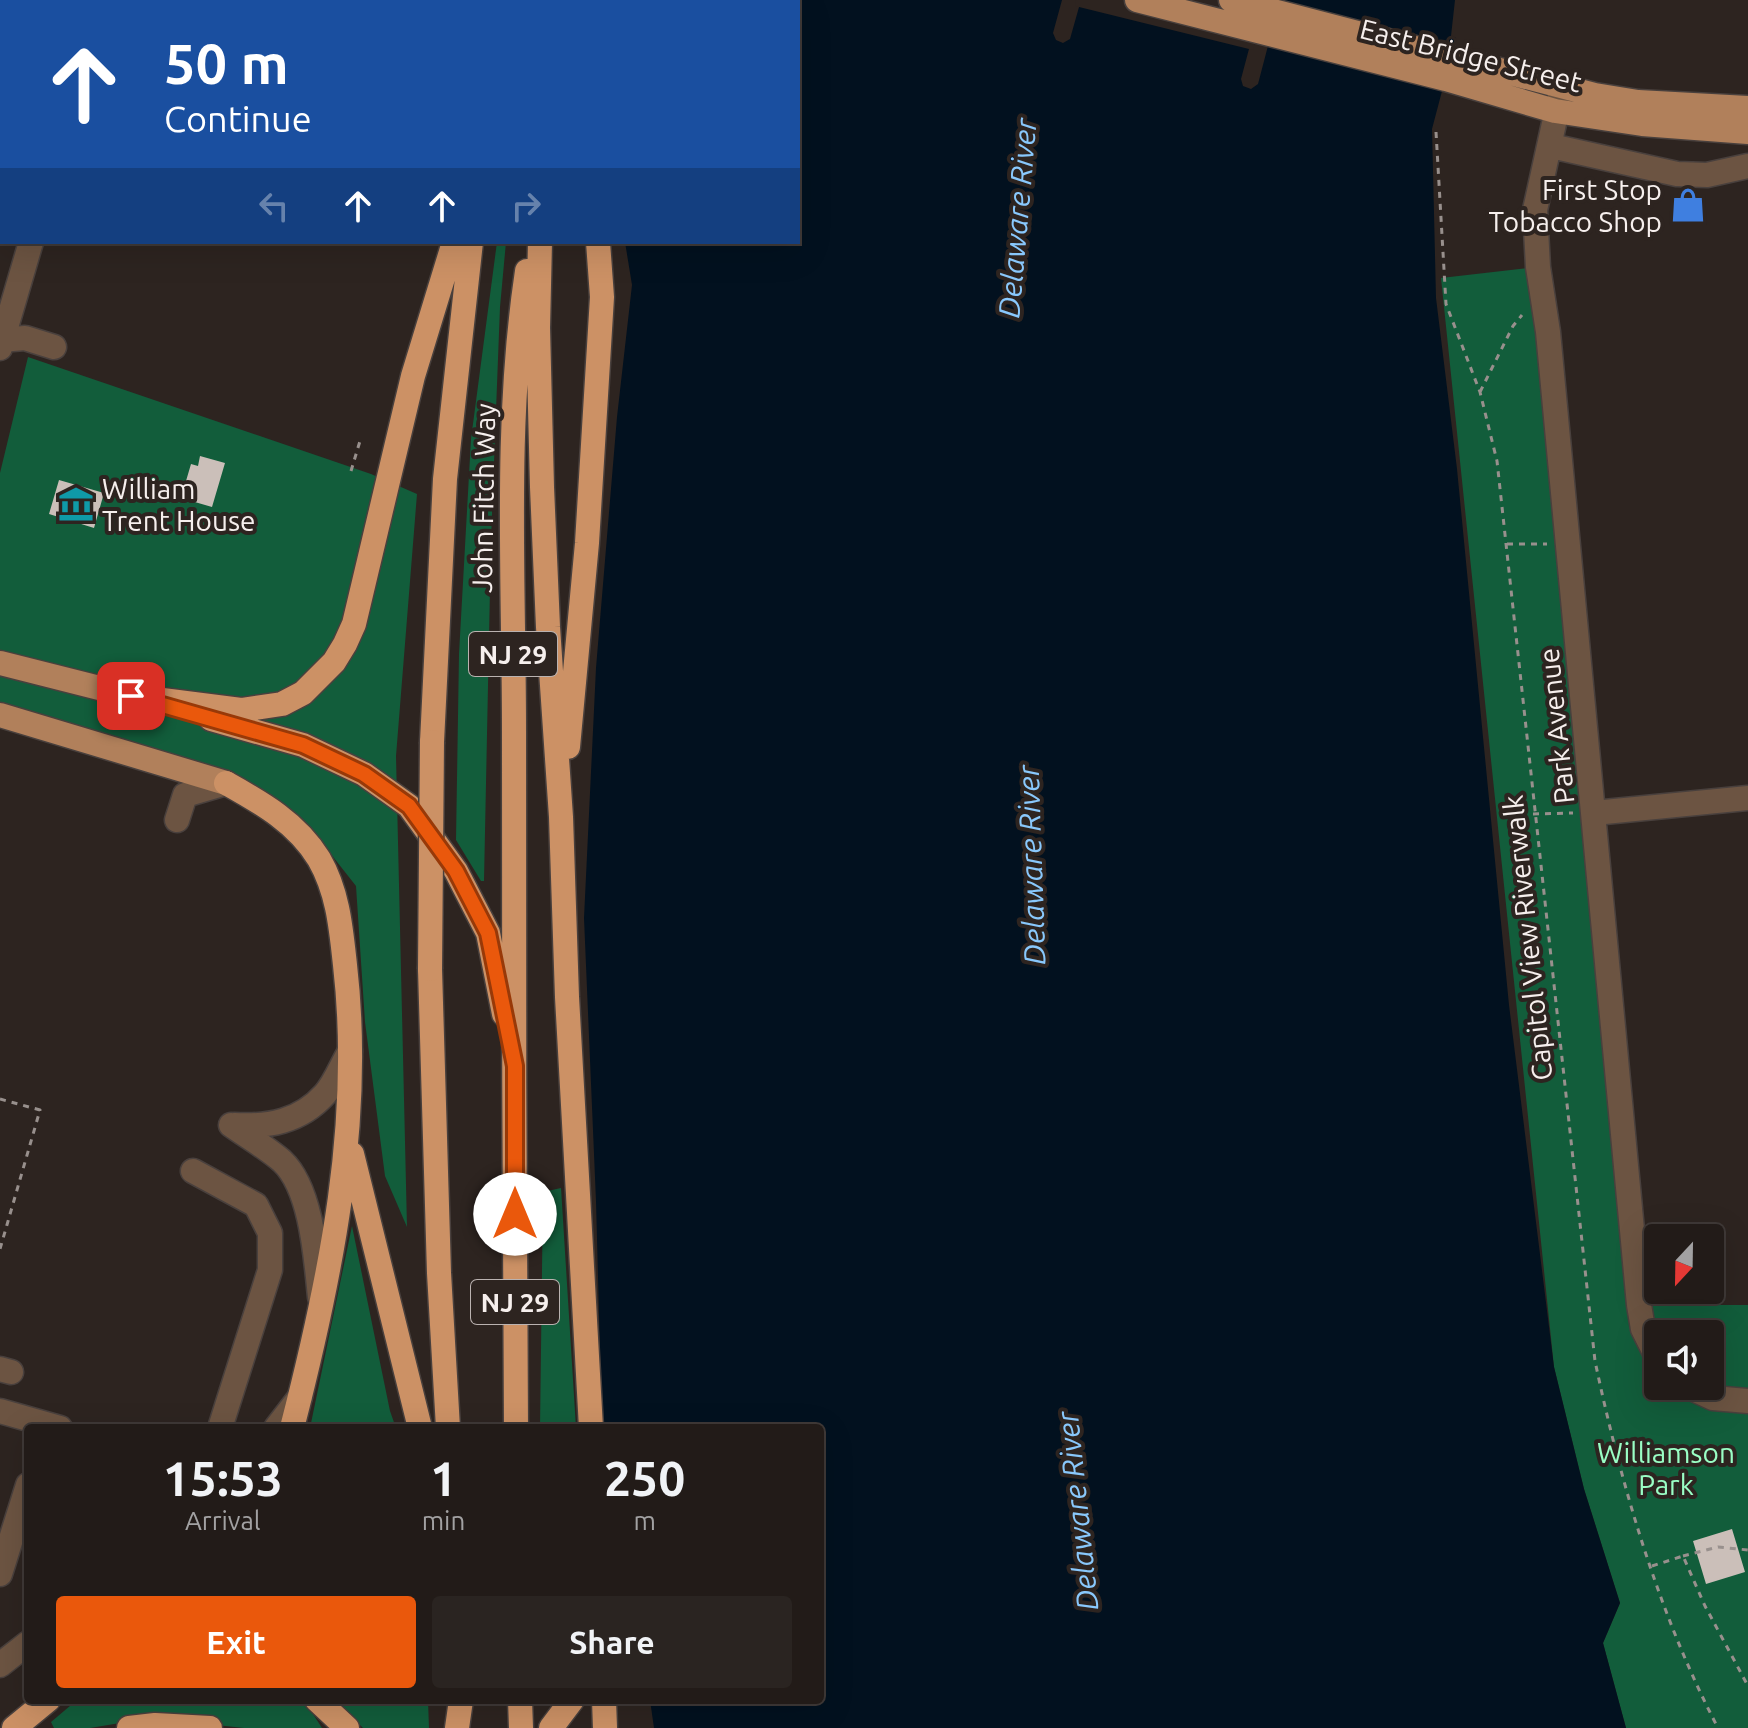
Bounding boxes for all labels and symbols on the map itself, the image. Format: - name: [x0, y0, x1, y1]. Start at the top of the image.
- street label: East Bridge Street: [1357, 12, 1585, 98]
- water label: Delaware River: [991, 115, 1043, 319]
- place label: First Stop Tobacco Shop: [1489, 174, 1662, 237]
- shop icon: First Stop Tobacco Shop: [1669, 186, 1707, 224]
- street label: John Fitch Way: [466, 403, 500, 593]
- place label: William Trent House: [102, 473, 256, 536]
- museum icon: William Trent House: [57, 485, 95, 523]
- road number: NJ 29: [469, 632, 557, 676]
- street label: Park Avenue: [1532, 647, 1580, 805]
- pin: [97, 662, 165, 730]
- water label: Delaware River: [1010, 763, 1051, 966]
- street label: Capitol View Riverwalk: [1497, 794, 1557, 1082]
- position arrow: [473, 1172, 557, 1256]
- north arrow: [1644, 1224, 1724, 1304]
- road number: NJ 29: [471, 1280, 559, 1324]
- water label: Delaware River: [1049, 1408, 1104, 1612]
- park label: Williamson Park: [1597, 1437, 1735, 1500]

